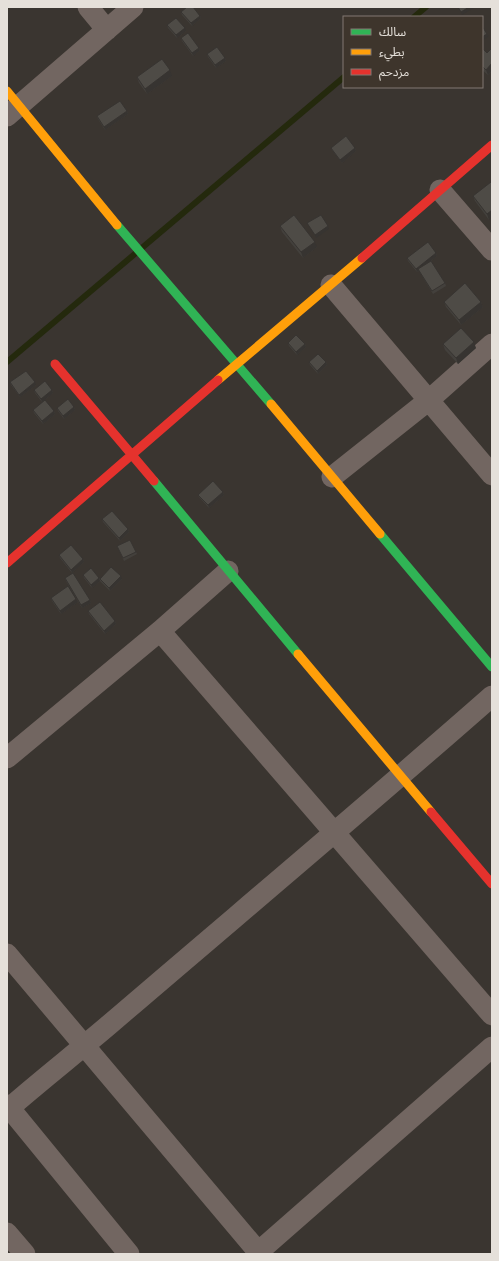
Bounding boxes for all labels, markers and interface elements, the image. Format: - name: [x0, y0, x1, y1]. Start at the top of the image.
- legend: [343, 16, 483, 88]
- text: سالك: [379, 25, 406, 39]
- text: بطيء: [379, 45, 405, 62]
- text: مزدحم: [379, 65, 409, 81]

